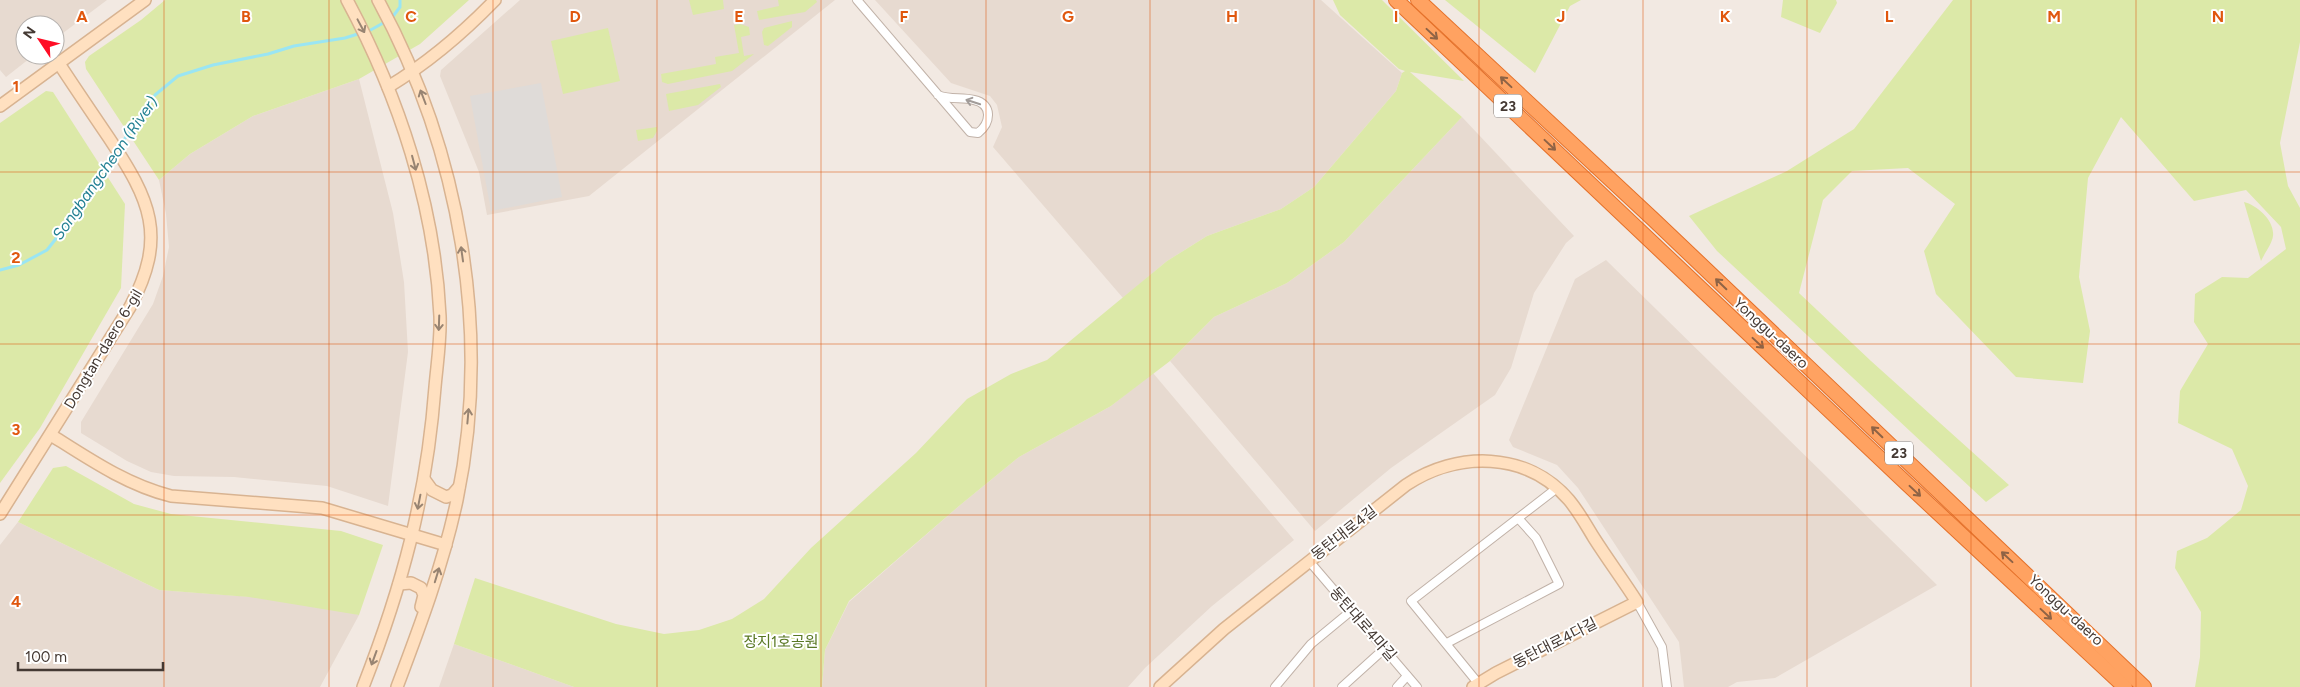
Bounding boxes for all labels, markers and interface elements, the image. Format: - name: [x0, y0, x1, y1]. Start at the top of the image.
- text: A: [76, 7, 88, 26]
- text: B: [241, 7, 251, 26]
- text: C: [405, 7, 417, 26]
- text: D: [569, 7, 581, 26]
- text: E: [734, 7, 744, 26]
- text: F: [900, 7, 909, 26]
- text: G: [1062, 7, 1074, 26]
- text: H: [1226, 7, 1238, 26]
- text: I: [1394, 7, 1398, 26]
- text: J: [1557, 7, 1565, 26]
- text: K: [1720, 7, 1731, 26]
- text: L: [1885, 7, 1894, 26]
- text: M: [2047, 7, 2061, 26]
- text: N: [2212, 7, 2224, 26]
- north arrow: [15, 15, 65, 65]
- one-way arrow: [356, 18, 366, 33]
- text: N: [20, 24, 40, 42]
- one-way arrow: [1425, 28, 1438, 40]
- one-way arrow: [1500, 76, 1512, 88]
- text: 1: [13, 77, 19, 96]
- one-way arrow: [418, 89, 427, 105]
- water label: Songbangcheon (River): [48, 92, 162, 243]
- road number: 23: [1494, 94, 1522, 118]
- one-way arrow: [965, 96, 981, 106]
- one-way arrow: [1543, 139, 1556, 151]
- one-way arrow: [410, 155, 419, 171]
- one-way arrow: [457, 246, 467, 262]
- text: 2: [11, 248, 21, 267]
- one-way arrow: [1715, 278, 1728, 290]
- street label: Dongtan-daero 6-gil: [60, 286, 146, 412]
- street label: Yonggu-daero: [1730, 294, 1812, 372]
- one-way arrow: [435, 315, 444, 331]
- one-way arrow: [1752, 337, 1764, 349]
- one-way arrow: [463, 408, 472, 424]
- text: 3: [12, 420, 21, 439]
- one-way arrow: [1871, 426, 1883, 439]
- road number: 23: [1885, 442, 1913, 464]
- one-way arrow: [1908, 485, 1921, 497]
- one-way arrow: [414, 494, 424, 510]
- street label: 동탄대로4길: [1308, 502, 1380, 564]
- one-way arrow: [2001, 551, 2013, 563]
- one-way arrow: [433, 568, 443, 584]
- street label: Yonggu-daero: [2025, 571, 2107, 649]
- street label: 동탄대로4마길: [1326, 583, 1400, 665]
- text: 4: [11, 592, 21, 611]
- one-way arrow: [2040, 608, 2053, 620]
- street label: 동탄대로4다길: [1510, 614, 1600, 672]
- park label: 장지1호공원: [743, 633, 819, 651]
- scale bar: [18, 640, 162, 672]
- text: 100 m: [25, 648, 67, 666]
- one-way arrow: [369, 650, 378, 665]

